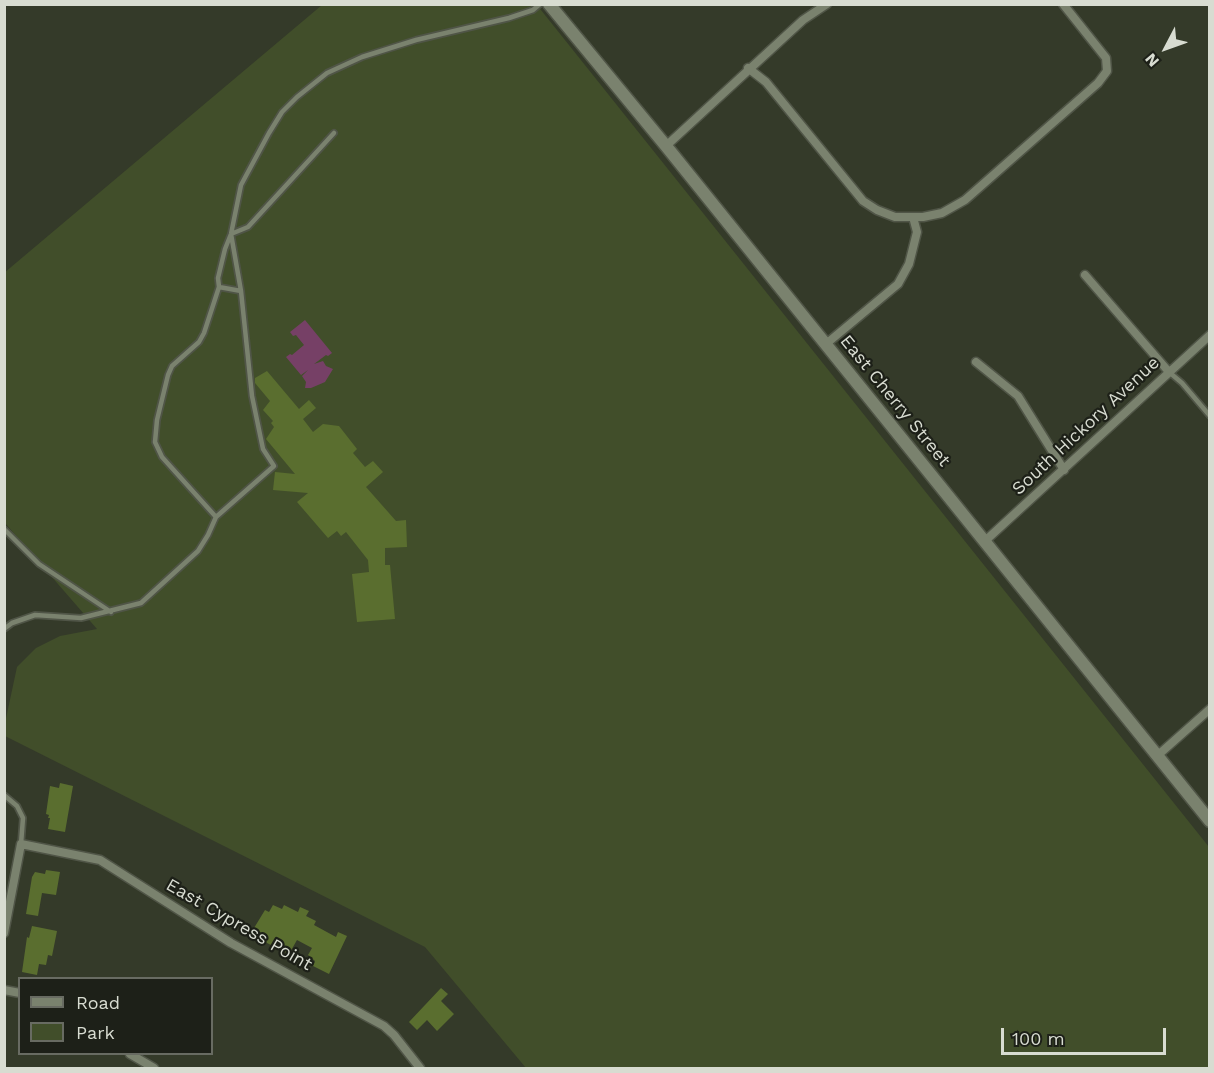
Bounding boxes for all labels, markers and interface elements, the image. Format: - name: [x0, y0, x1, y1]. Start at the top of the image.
- north arrow: [1136, 18, 1196, 78]
- text: N: [1141, 49, 1163, 71]
- street label: East Cherry Street: [835, 331, 955, 471]
- street label: South Hickory Avenue: [1008, 352, 1164, 500]
- street label: East Cypress Point: [162, 874, 316, 976]
- legend: [18, 977, 213, 1055]
- text: Road: [76, 992, 120, 1013]
- scale bar: [1004, 1016, 1169, 1054]
- text: Park: [76, 1022, 115, 1043]
- text: 100 m: [1012, 1028, 1065, 1049]

